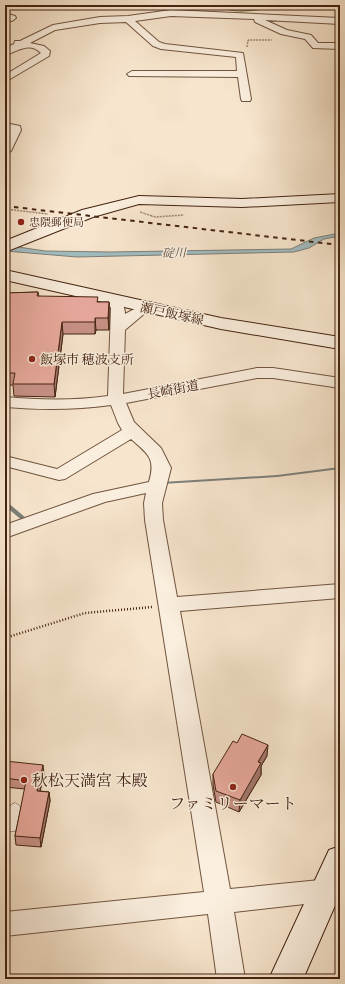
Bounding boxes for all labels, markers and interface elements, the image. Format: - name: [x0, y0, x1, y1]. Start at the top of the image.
- place label: 忠隈郵便局: [29, 216, 84, 229]
- marker: 忠隈郵便局: [16, 217, 26, 227]
- water label: 碇川: [162, 246, 188, 260]
- street label: 瀬戸飯塚線: [139, 299, 205, 328]
- place label: 飯塚市 穂波支所: [40, 352, 134, 367]
- marker: 飯塚市 穂波支所: [27, 354, 37, 364]
- street label: 長崎街道: [146, 377, 200, 402]
- place label: 秋松天満宮 本殿: [32, 771, 147, 790]
- marker: 秋松天満宮 本殿: [19, 775, 29, 785]
- marker: ファミリーマート: [228, 782, 238, 792]
- place label: ファミリーマート: [169, 794, 297, 813]

